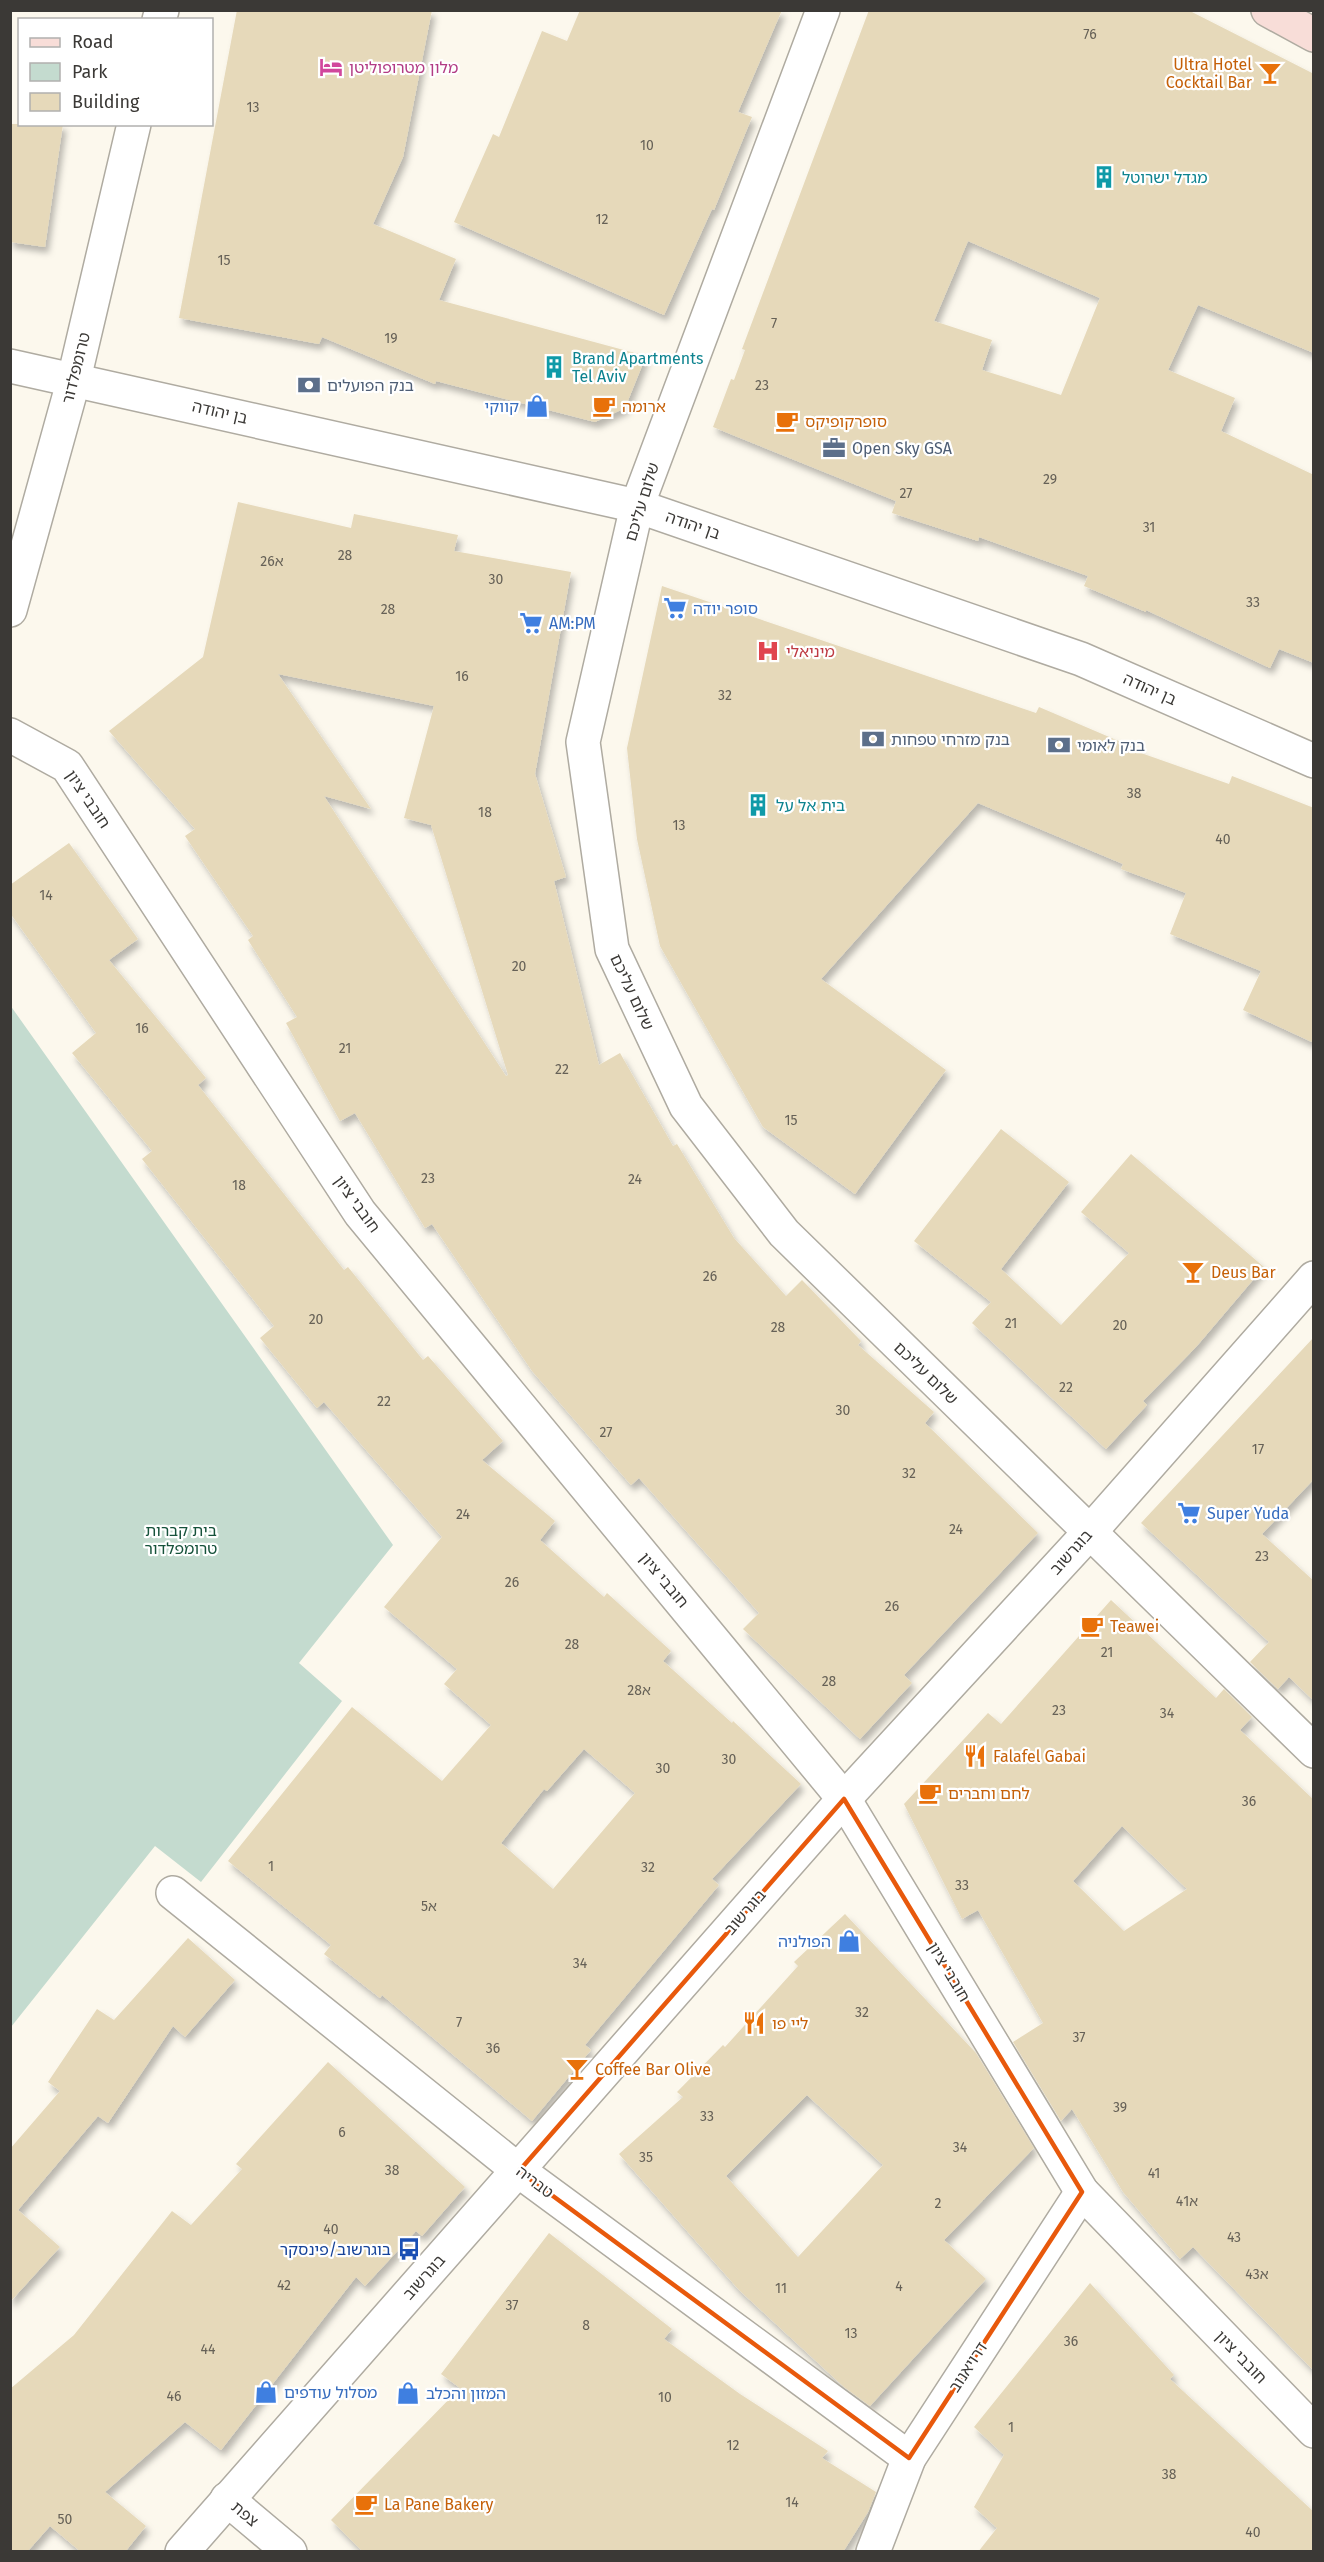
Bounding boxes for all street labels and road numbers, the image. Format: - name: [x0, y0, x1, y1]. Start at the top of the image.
- street label: טרומפלדור: [58, 330, 94, 406]
- street label: בן יהודה: [190, 396, 250, 428]
- street label: שלום עליכם: [621, 460, 663, 544]
- street label: בן יהודה: [663, 507, 723, 543]
- street label: בן יהודה: [1120, 669, 1180, 709]
- street label: חובבי ציון: [62, 766, 114, 832]
- street label: שלום עליכם: [606, 951, 658, 1033]
- street label: חובבי ציון: [330, 1172, 384, 1236]
- street label: שלום עליכם: [890, 1338, 962, 1408]
- street label: בוגרשוב: [1046, 1526, 1096, 1578]
- street label: חובבי ציון: [636, 1549, 692, 1611]
- street label: בוגרשוב: [720, 1885, 770, 1939]
- street label: חובבי ציון: [924, 1939, 974, 2005]
- street label: טבריה: [513, 2162, 557, 2202]
- street label: בוגרשוב: [399, 2251, 449, 2303]
- street label: חובבי ציון: [1211, 2327, 1271, 2387]
- street label: דרויאנוב: [945, 2338, 991, 2396]
- street label: צפת: [228, 2497, 262, 2531]

